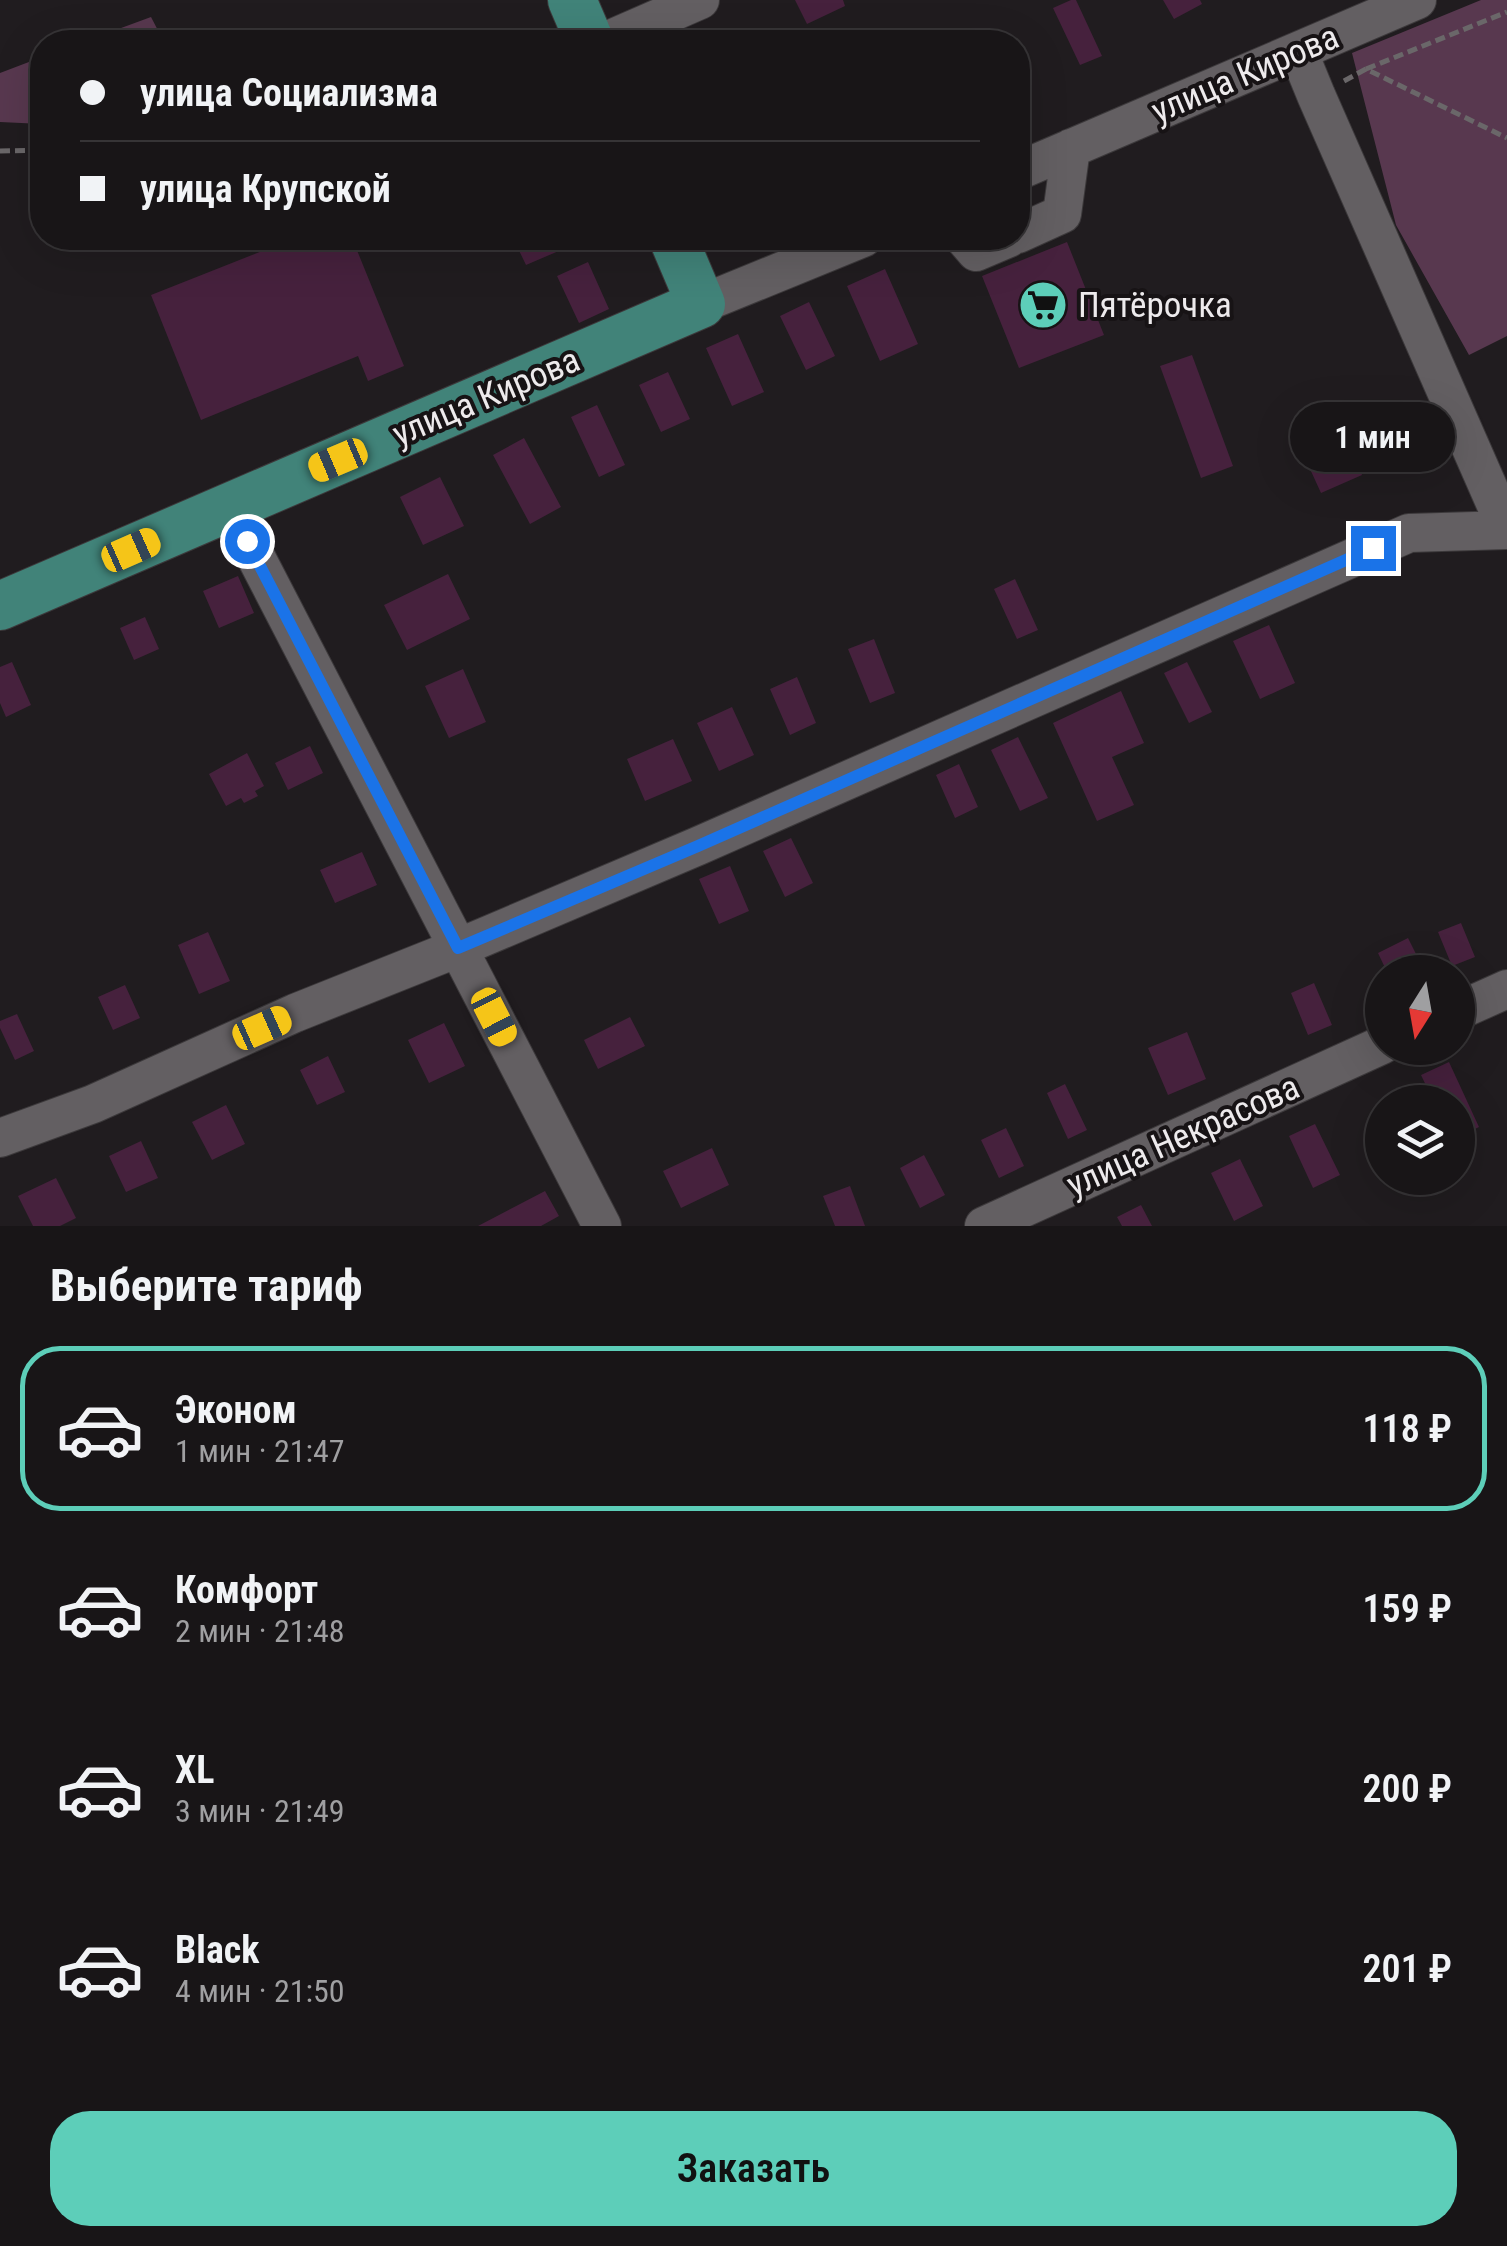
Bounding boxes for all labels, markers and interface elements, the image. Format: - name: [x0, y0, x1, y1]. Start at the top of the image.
- street label: улица Кирова: [1145, 16, 1345, 132]
- text: улица Социализма: [140, 71, 438, 115]
- text: улица Крупской: [140, 167, 391, 211]
- supermarket icon: Пятёрочка: [1017, 279, 1069, 331]
- place label: Пятёрочка: [1078, 285, 1232, 326]
- street label: улица Кирова: [386, 339, 586, 455]
- callout: 1 мин: [1290, 403, 1456, 473]
- text: 1 мин: [1334, 418, 1411, 456]
- car: [305, 434, 371, 486]
- route start: [225, 519, 270, 564]
- car: [97, 524, 165, 576]
- route end: [1351, 526, 1396, 571]
- north arrow: [1365, 955, 1475, 1065]
- map controls: [1365, 955, 1475, 1195]
- car: [467, 983, 521, 1051]
- car: [228, 1002, 296, 1054]
- street label: улица Некрасова: [1061, 1066, 1305, 1206]
- button: layers: [1365, 1085, 1475, 1195]
- text: Выберите тариф: [50, 1259, 363, 1312]
- icon: car: [55, 1384, 145, 1474]
- text: Эконом: [175, 1388, 297, 1432]
- text: 118 ₽: [1362, 1407, 1452, 1451]
- text: 1 мин · 21:47: [175, 1432, 345, 1470]
- icon: car: [55, 1564, 145, 1654]
- text: Комфорт: [175, 1568, 318, 1612]
- text: 159 ₽: [1362, 1587, 1452, 1631]
- text: 2 мин · 21:48: [175, 1612, 345, 1650]
- icon: car: [55, 1744, 145, 1834]
- text: XL: [175, 1748, 214, 1792]
- text: 200 ₽: [1362, 1767, 1452, 1811]
- text: 3 мин · 21:49: [175, 1792, 345, 1830]
- icon: car: [55, 1924, 145, 2014]
- text: Black: [175, 1928, 259, 1972]
- text: 201 ₽: [1362, 1947, 1452, 1991]
- text: 4 мин · 21:50: [175, 1972, 345, 2010]
- button: Заказать: [50, 2111, 1457, 2226]

